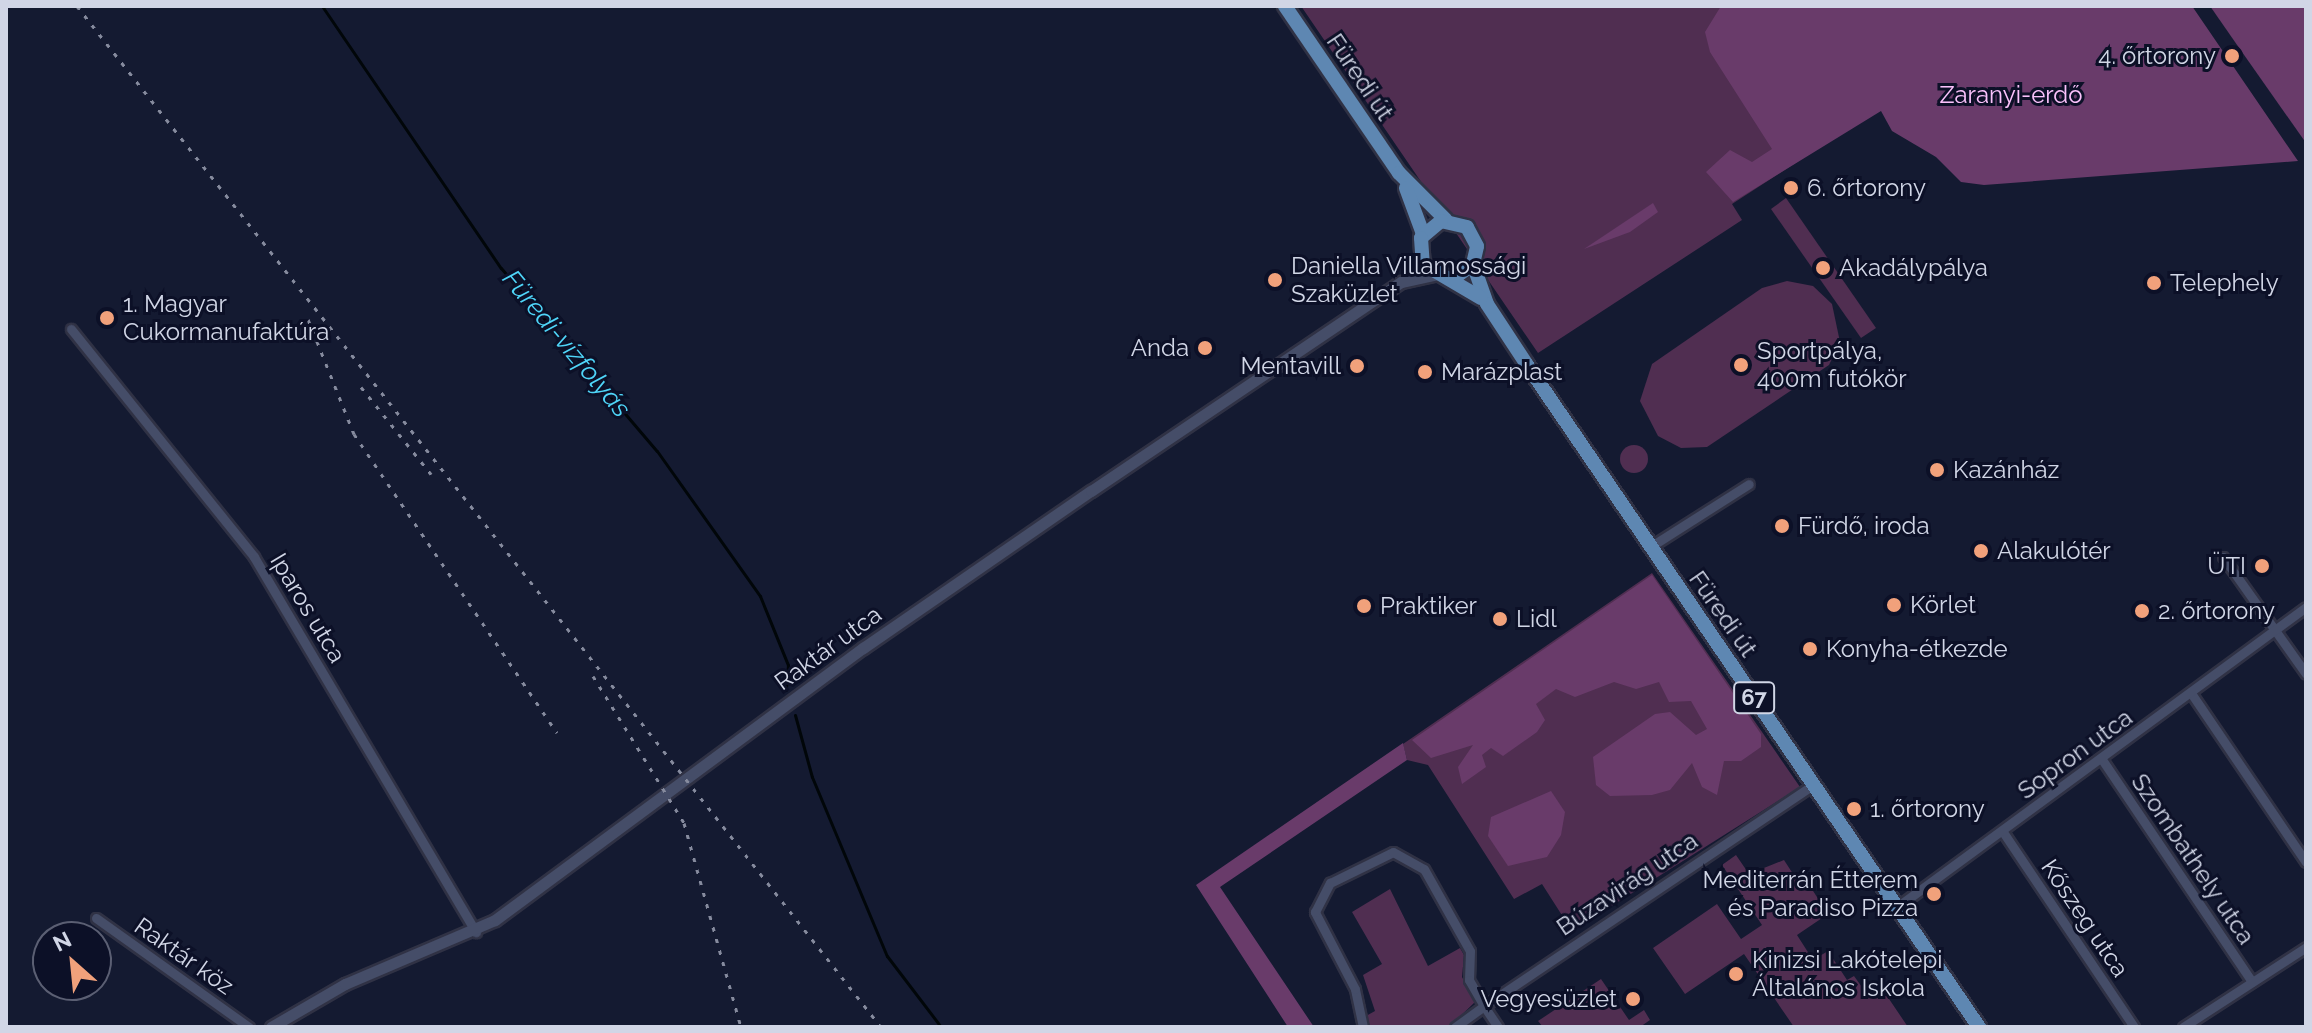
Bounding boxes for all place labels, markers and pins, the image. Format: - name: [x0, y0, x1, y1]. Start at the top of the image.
- place label: 4. őrtorony: [2098, 42, 2216, 70]
- marker: 4. őrtorony: [2223, 47, 2241, 65]
- place label: 6. őrtorony: [1807, 174, 1926, 202]
- marker: 6. őrtorony: [1782, 179, 1800, 197]
- place label: Daniella Villamossági Szaküzlet: [1291, 252, 1527, 308]
- place label: Akadálypálya: [1839, 254, 1988, 282]
- marker: Akadálypálya: [1814, 259, 1832, 277]
- place label: Telephely: [2170, 269, 2279, 297]
- marker: Daniella Villamossági Szaküzlet: [1266, 271, 1284, 289]
- marker: Telephely: [2145, 274, 2163, 292]
- place label: 1. Magyar Cukormanufaktúra: [123, 290, 329, 346]
- marker: 1. Magyar Cukormanufaktúra: [98, 309, 116, 327]
- place label: Anda: [1131, 334, 1189, 362]
- place label: Sportpálya, 400m futókör: [1757, 337, 1907, 393]
- marker: Anda: [1196, 339, 1214, 357]
- place label: Mentavill: [1240, 352, 1341, 380]
- marker: Sportpálya, 400m futókör: [1732, 356, 1750, 374]
- marker: Mentavill: [1348, 357, 1366, 375]
- place label: Marázplast: [1441, 358, 1562, 386]
- marker: Marázplast: [1416, 363, 1434, 381]
- place label: Kazánház: [1953, 456, 2059, 484]
- marker: Kazánház: [1928, 461, 1946, 479]
- place label: Fürdő, iroda: [1798, 512, 1930, 540]
- marker: Fürdő, iroda: [1773, 517, 1791, 535]
- place label: Alakulótér: [1997, 537, 2111, 565]
- marker: Alakulótér: [1972, 542, 1990, 560]
- place label: ÜTI: [2207, 552, 2246, 580]
- marker: ÜTI: [2253, 557, 2271, 575]
- place label: Körlet: [1910, 591, 1976, 619]
- place label: Praktiker: [1380, 592, 1477, 620]
- marker: Körlet: [1885, 596, 1903, 614]
- marker: Praktiker: [1355, 597, 1373, 615]
- place label: 2. őrtorony: [2158, 597, 2275, 625]
- marker: 2. őrtorony: [2133, 602, 2151, 620]
- place label: Lidl: [1516, 605, 1557, 633]
- marker: Lidl: [1491, 610, 1509, 628]
- place label: Konyha-étkezde: [1826, 635, 2007, 663]
- marker: Konyha-étkezde: [1801, 640, 1819, 658]
- place label: 1. őrtorony: [1870, 795, 1985, 823]
- marker: 1. őrtorony: [1845, 800, 1863, 818]
- place label: Mediterrán Étterem és Paradiso Pizza: [1702, 866, 1918, 922]
- marker: Mediterrán Étterem és Paradiso Pizza: [1925, 885, 1943, 903]
- place label: Kinizsi Lakótelepi Általános Iskola: [1752, 946, 1942, 1002]
- marker: Kinizsi Lakótelepi Általános Iskola: [1727, 965, 1745, 983]
- place label: Vegyesüzlet: [1481, 985, 1617, 1013]
- marker: Vegyesüzlet: [1624, 990, 1642, 1008]

